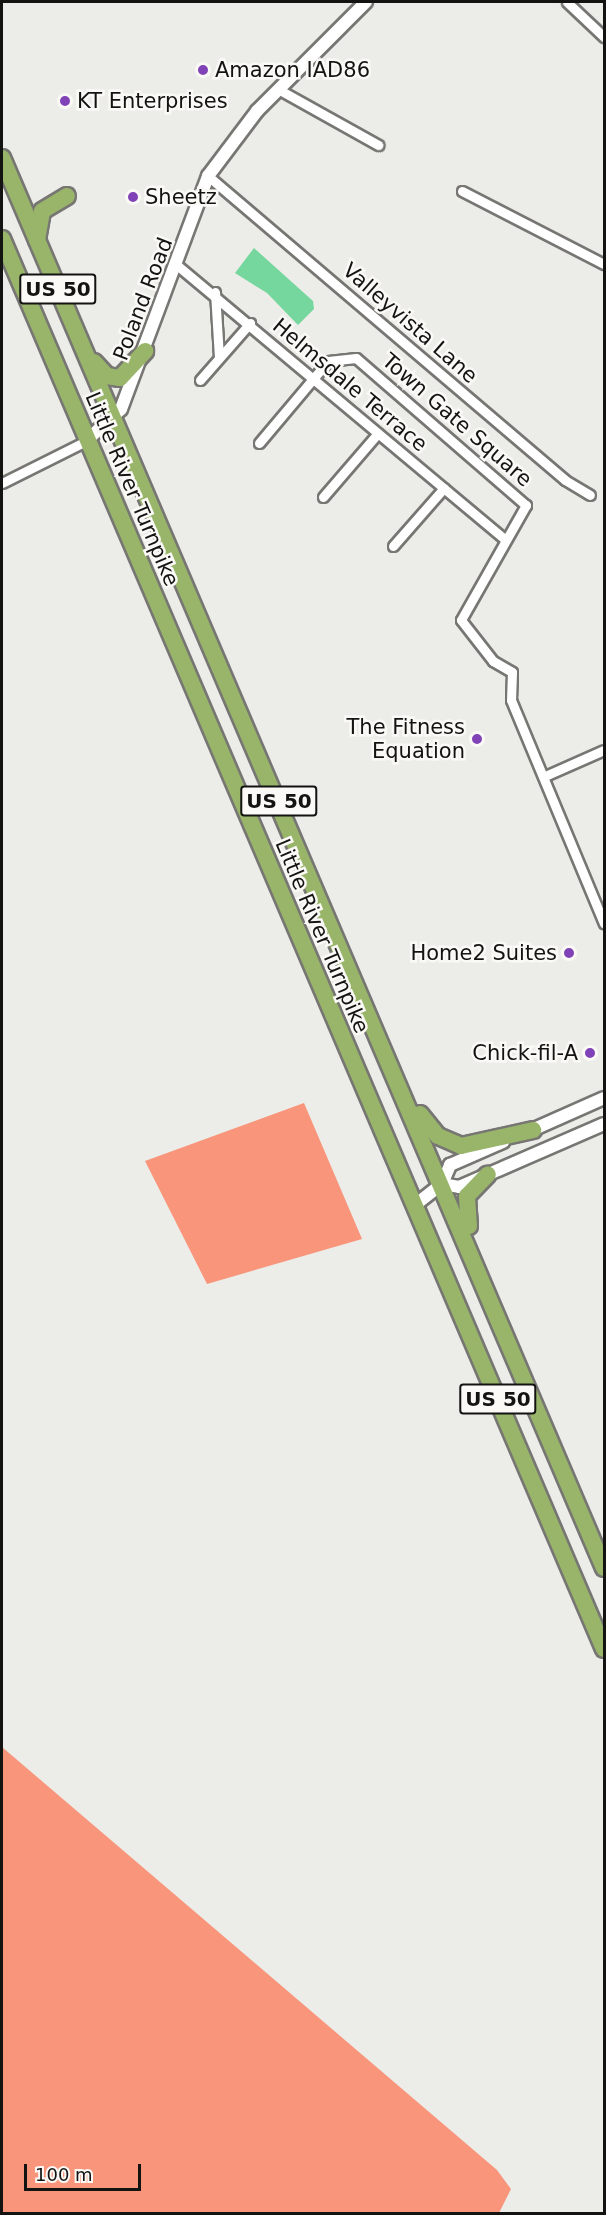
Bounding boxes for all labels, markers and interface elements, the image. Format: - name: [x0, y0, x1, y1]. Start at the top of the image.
- place label: Amazon IAD86: [215, 57, 370, 83]
- marker: Amazon IAD86: [196, 63, 210, 77]
- place label: KT Enterprises: [77, 88, 228, 114]
- marker: KT Enterprises: [58, 94, 72, 108]
- place label: Sheetz: [145, 184, 217, 210]
- marker: Sheetz: [126, 190, 140, 204]
- street label: Poland Road: [108, 234, 178, 364]
- street label: Valleyvista Lane: [337, 258, 483, 388]
- road number: US 50: [19, 272, 97, 306]
- street label: Helmsdale Terrace: [268, 313, 432, 457]
- street label: Town Gate Square: [377, 348, 537, 492]
- street label: Little River Turnpike: [80, 388, 184, 590]
- place label: The Fitness Equation: [347, 714, 465, 764]
- marker: The Fitness Equation: [470, 732, 484, 746]
- road number: US 50: [240, 784, 318, 818]
- street label: Little River Turnpike: [270, 835, 374, 1037]
- place label: Home2 Suites: [410, 940, 557, 966]
- marker: Home2 Suites: [562, 946, 576, 960]
- place label: Chick-fil-A: [472, 1040, 578, 1066]
- marker: Chick-fil-A: [583, 1046, 597, 1060]
- road number: US 50: [459, 1382, 537, 1416]
- scale bar: [27, 2152, 144, 2190]
- text: 100 m: [35, 2164, 93, 2185]

